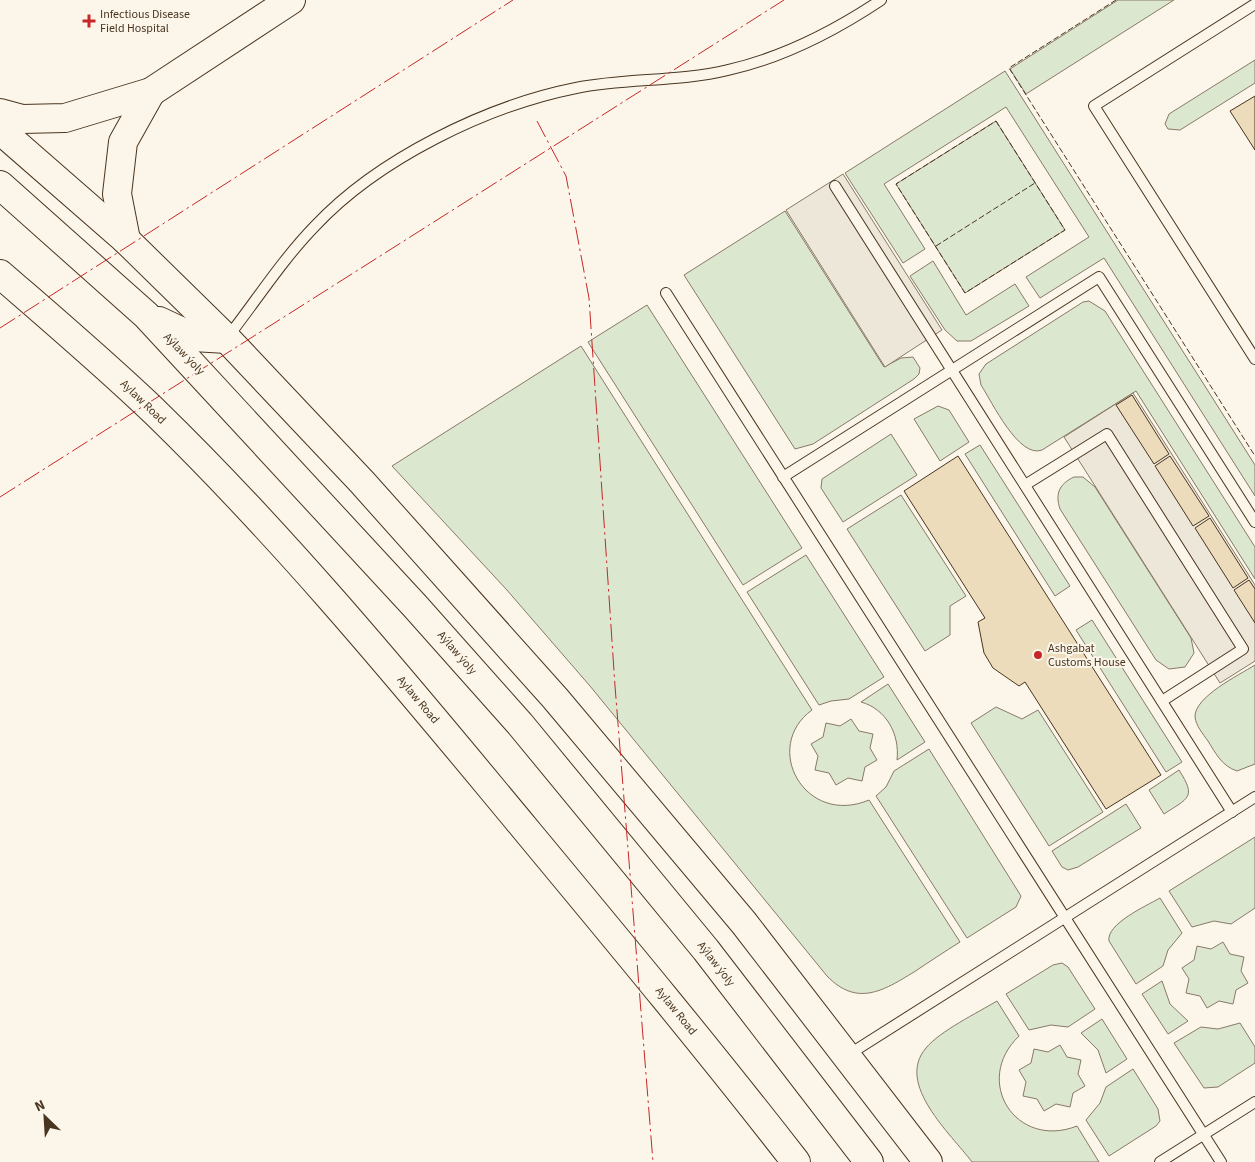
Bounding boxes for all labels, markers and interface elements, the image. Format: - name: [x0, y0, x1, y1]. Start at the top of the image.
- place label: Infectious Disease Field Hospital: [100, 6, 190, 37]
- marker: Infectious Disease Field Hospital: [82, 14, 96, 28]
- street label: Aýlaw ýoly: [160, 329, 209, 379]
- street label: Aylaw Road: [116, 376, 170, 428]
- street label: Aýlaw ýoly: [433, 627, 481, 679]
- place label: Ashgabat Customs House: [1048, 640, 1126, 671]
- marker: Ashgabat Customs House: [1032, 649, 1044, 661]
- street label: Aylaw Road: [393, 672, 443, 728]
- street label: Aýlaw ýoly: [693, 938, 739, 990]
- street label: Aylaw Road: [651, 983, 701, 1039]
- north arrow: [20, 1092, 70, 1142]
- text: N: [31, 1095, 48, 1117]

